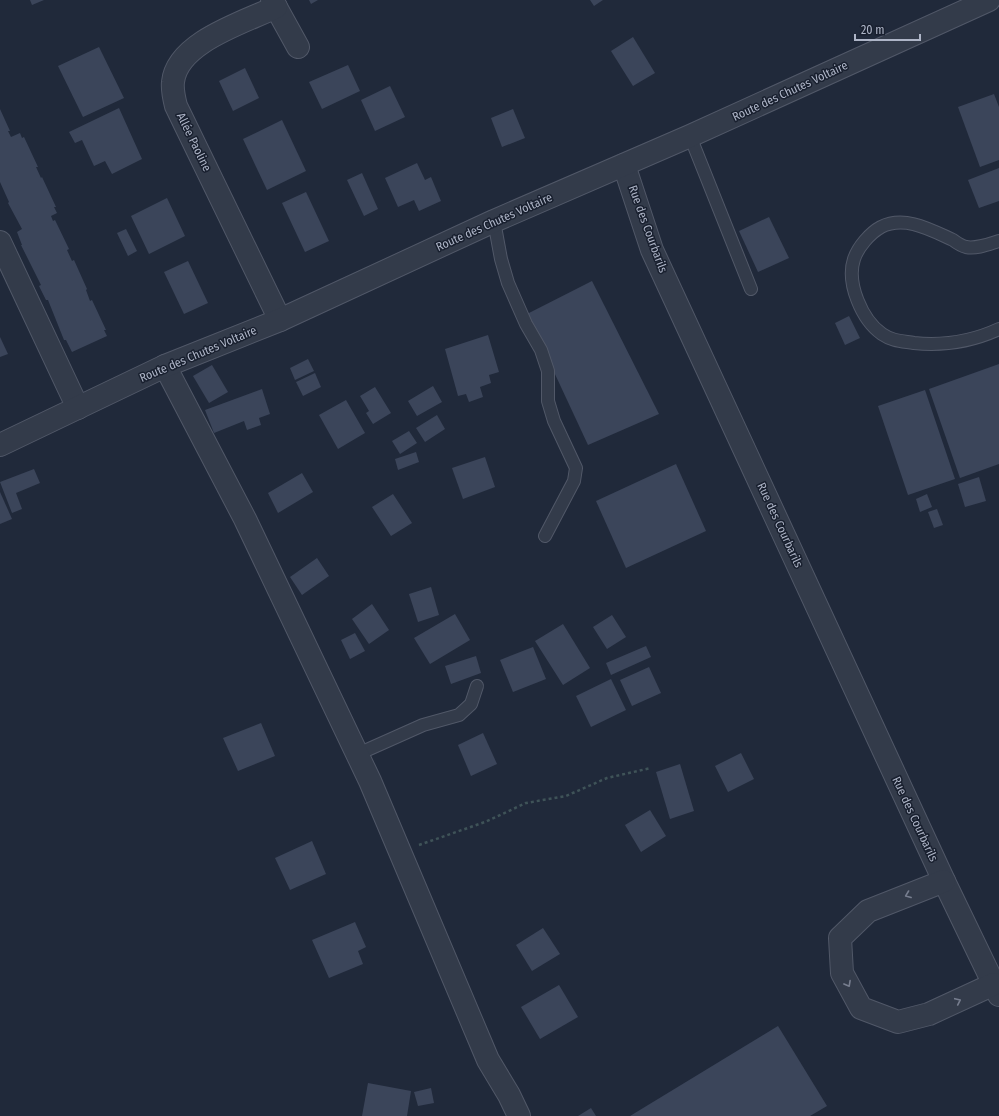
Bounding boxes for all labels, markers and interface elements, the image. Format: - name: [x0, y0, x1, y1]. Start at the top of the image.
- scale bar: [855, 16, 920, 42]
- text: 20 m: [861, 23, 885, 37]
- street label: Route des Chutes Voltaire: [730, 58, 850, 124]
- street label: Allée Paoline: [174, 110, 214, 174]
- street label: Rue des Courbarils: [626, 183, 670, 275]
- street label: Route des Chutes Voltaire: [434, 190, 554, 254]
- street label: Route des Chutes Voltaire: [137, 323, 259, 385]
- street label: Rue des Courbarils: [754, 480, 806, 570]
- street label: Rue des Courbarils: [889, 774, 941, 864]
- one-way arrow: [904, 891, 911, 899]
- one-way arrow: [843, 980, 851, 987]
- one-way arrow: [954, 998, 961, 1006]

